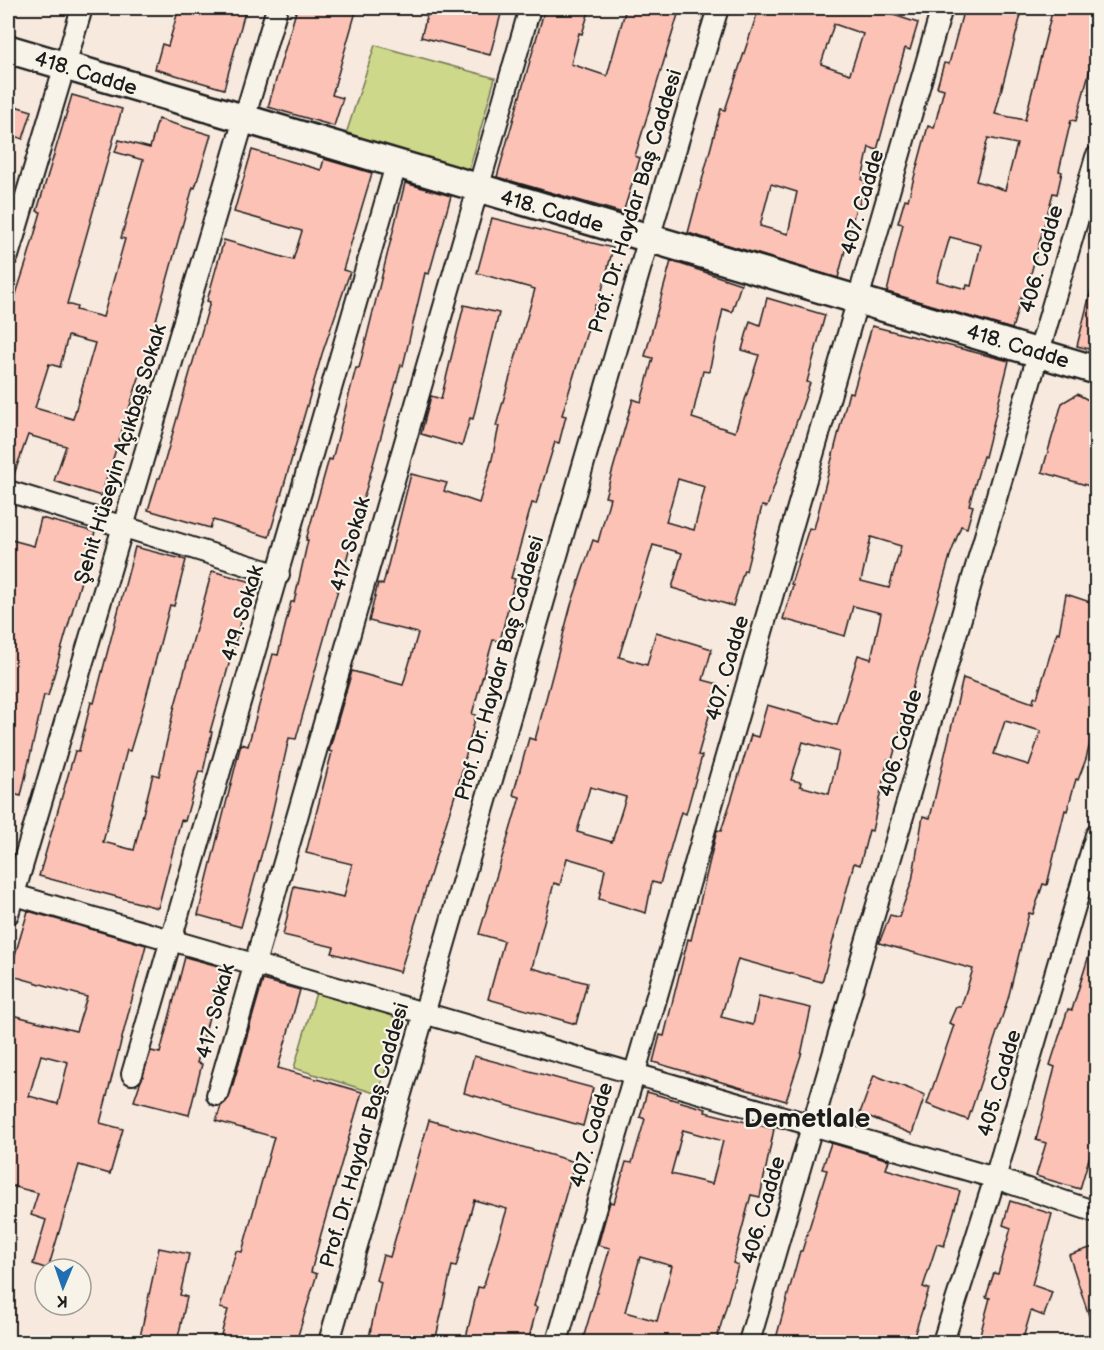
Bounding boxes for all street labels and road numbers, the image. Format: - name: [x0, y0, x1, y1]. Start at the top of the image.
- street label: 418. Cadde: [31, 46, 140, 101]
- street label: Prof. Dr. Haydar Baş Caddesi: [583, 66, 688, 336]
- street label: 407. Cadde: [836, 147, 889, 258]
- street label: 418. Cadde: [497, 185, 606, 238]
- street label: 406. Cadde: [1014, 202, 1069, 316]
- street label: 418. Cadde: [963, 319, 1072, 374]
- street label: Şehit Hüseyin Açıkbaş Sokak: [69, 320, 172, 587]
- street label: 417. Sokak: [325, 493, 376, 594]
- street label: Prof. Dr. Haydar Baş Caddesi: [450, 533, 549, 803]
- street label: 419. Sokak: [216, 561, 269, 664]
- street label: 407. Cadde: [701, 613, 754, 724]
- street label: 406. Cadde: [873, 686, 928, 800]
- street label: 417. Sokak: [191, 960, 240, 1061]
- street label: Prof. Dr. Haydar Baş Caddesi: [315, 1000, 414, 1270]
- street label: 405. Cadde: [972, 1027, 1027, 1140]
- street label: 407. Cadde: [565, 1080, 618, 1191]
- street label: 406. Cadde: [736, 1153, 791, 1267]

